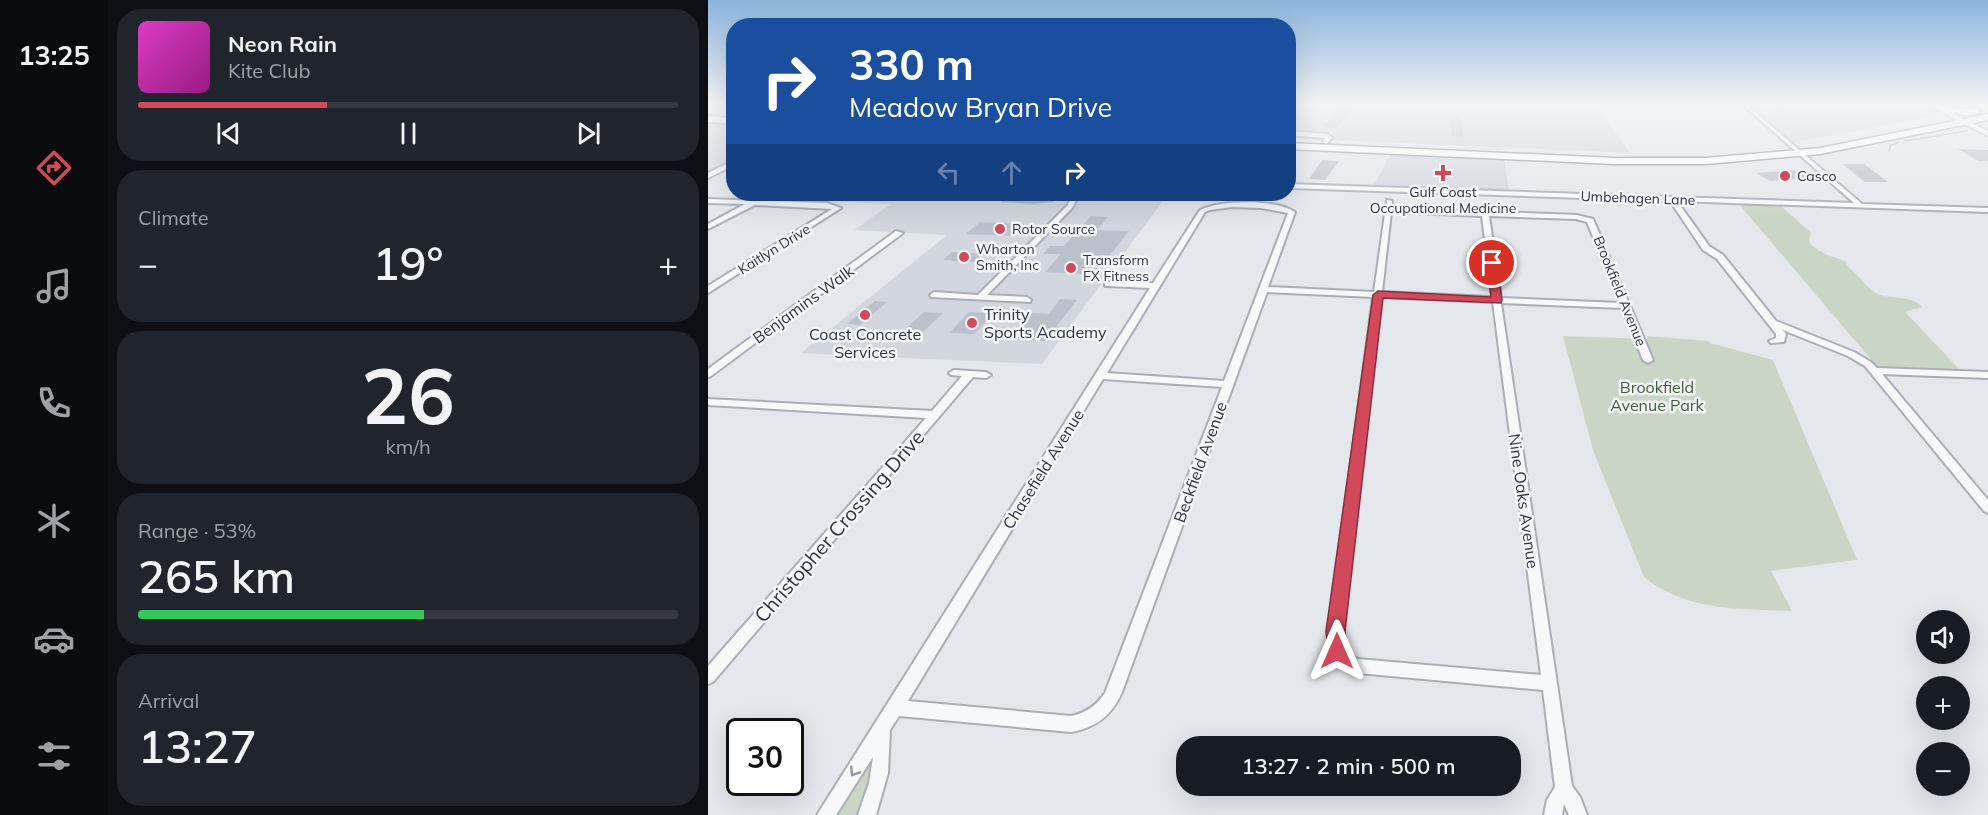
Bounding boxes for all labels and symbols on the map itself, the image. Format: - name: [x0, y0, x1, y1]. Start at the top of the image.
- marker: Gulf Coast Occupational Medicine: [1434, 164, 1452, 182]
- place label: Casco: [1797, 167, 1836, 185]
- marker: Casco: [1778, 169, 1792, 183]
- place label: Gulf Coast Occupational Medicine: [1370, 183, 1516, 217]
- street label: Umbehagen Lane: [1580, 187, 1696, 209]
- street label: Kaitlyn Drive: [734, 220, 814, 278]
- place label: Rotor Source: [1012, 220, 1095, 238]
- marker: Rotor Source: [993, 222, 1007, 236]
- street label: Brookfield Avenue: [1590, 233, 1650, 349]
- pin: [1466, 237, 1517, 288]
- place label: Wharton Smith, Inc: [976, 240, 1039, 274]
- marker: Wharton Smith, Inc: [957, 250, 971, 264]
- place label: Transform FX Fitness: [1083, 251, 1149, 285]
- street label: Benjamins Walk: [748, 260, 858, 347]
- marker: Transform FX Fitness: [1064, 261, 1078, 275]
- place label: Trinity Sports Academy: [984, 304, 1107, 342]
- marker: Coast Concrete Services: [858, 308, 872, 322]
- marker: Trinity Sports Academy: [965, 316, 979, 330]
- place label: Coast Concrete Services: [809, 324, 921, 362]
- park label: Brookfield Avenue Park: [1610, 377, 1705, 415]
- street label: Beckfield Avenue: [1169, 399, 1231, 525]
- street label: Chasefield Avenue: [998, 405, 1088, 533]
- street label: Christopher Crossing Drive: [749, 425, 929, 627]
- street label: Nine Oaks Avenue: [1505, 432, 1543, 570]
- position arrow: [1305, 619, 1369, 683]
- speed limit sign: 30: [726, 718, 804, 796]
- one-way arrow: [850, 765, 861, 776]

